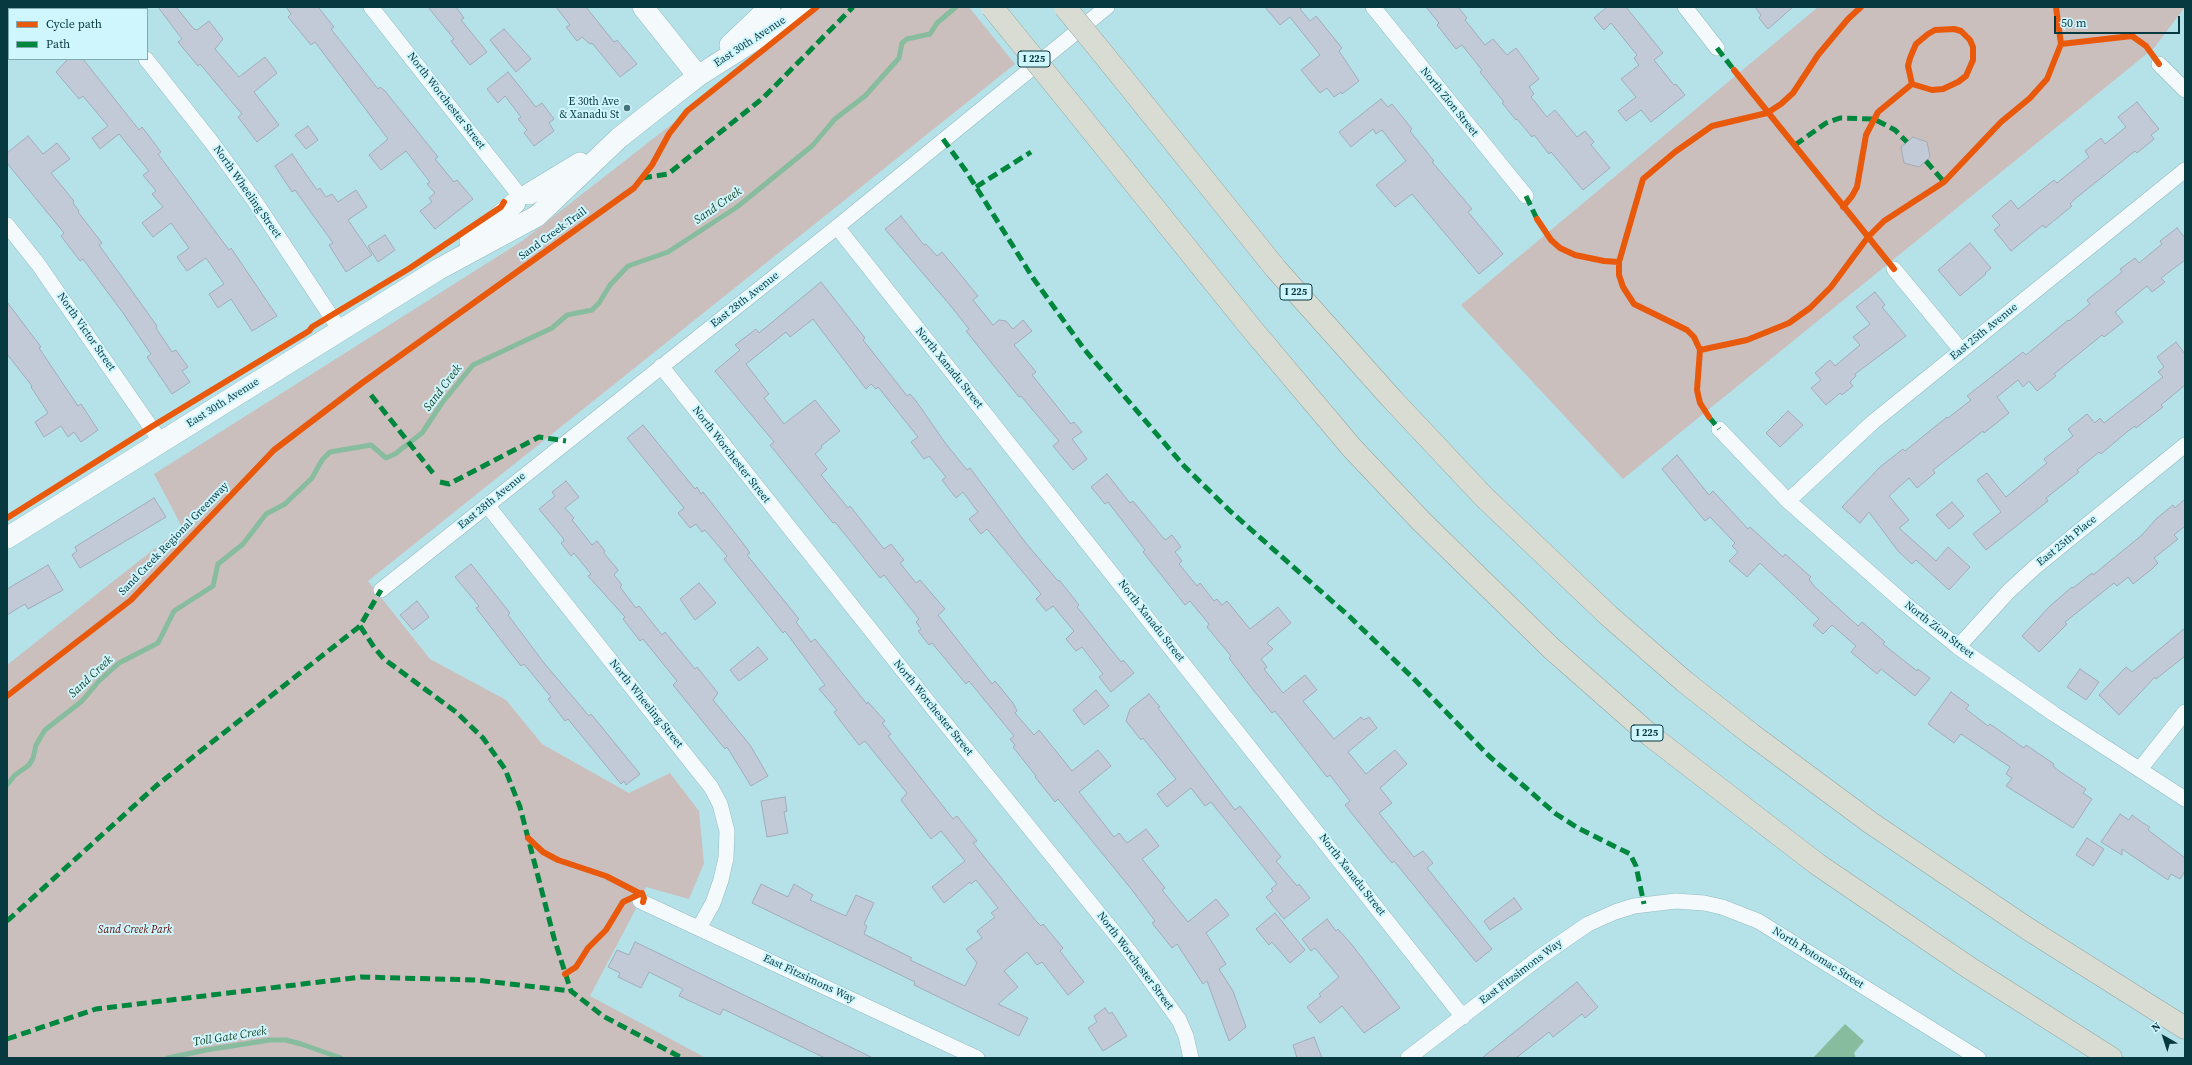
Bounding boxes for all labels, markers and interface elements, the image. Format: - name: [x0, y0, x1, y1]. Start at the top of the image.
- legend: [8, 8, 148, 60]
- scale bar: [2056, 8, 2182, 34]
- street label: East 30th Avenue: [712, 14, 788, 70]
- text: 50 m: [2061, 15, 2087, 31]
- text: Cycle path: [46, 16, 102, 32]
- text: Path: [46, 36, 70, 52]
- street label: North Worchester Street: [404, 50, 488, 152]
- road number: I 225: [1018, 51, 1050, 67]
- street label: North Zion Street: [1417, 65, 1481, 139]
- place label: E 30th Ave & Xanadu St: [559, 95, 619, 121]
- marker: E 30th Ave & Xanadu St: [622, 103, 632, 113]
- street label: North Wheeling Street: [210, 143, 284, 241]
- water label: Sand Creek: [691, 184, 745, 228]
- street label: Sand Creek Trail: [516, 205, 590, 263]
- street label: East 28th Avenue: [708, 269, 782, 331]
- road number: I 225: [1280, 284, 1312, 300]
- street label: North Victor Street: [54, 290, 118, 374]
- street label: East 25th Avenue: [1948, 301, 2020, 363]
- street label: North Xanadu Street: [912, 325, 986, 411]
- water label: Sand Creek: [421, 362, 465, 414]
- street label: East 30th Avenue: [184, 375, 262, 431]
- street label: North Worchester Street: [689, 404, 773, 506]
- street label: East 28th Avenue: [456, 470, 528, 532]
- street label: Sand Creek Regional Greenway: [116, 480, 232, 598]
- street label: East 25th Place: [2034, 513, 2100, 569]
- street label: North Xanadu Street: [1115, 578, 1187, 664]
- street label: North Zion Street: [1902, 599, 1976, 661]
- water label: Sand Creek: [66, 653, 116, 701]
- street label: North Wheeling Street: [606, 657, 686, 751]
- street label: North Worchester Street: [890, 658, 976, 758]
- road number: I 225: [1631, 725, 1663, 741]
- street label: North Xanadu Street: [1316, 832, 1388, 918]
- street label: North Worchester Street: [1094, 909, 1176, 1013]
- park label: Sand Creek Park: [98, 923, 172, 937]
- street label: North Potomac Street: [1770, 925, 1866, 991]
- street label: East Fitzsimons Way: [1477, 937, 1565, 1007]
- street label: East Fitzsimons Way: [761, 952, 857, 1006]
- north arrow: [2144, 1017, 2184, 1057]
- text: N: [2148, 1019, 2164, 1036]
- water label: Toll Gate Creek: [192, 1024, 268, 1050]

